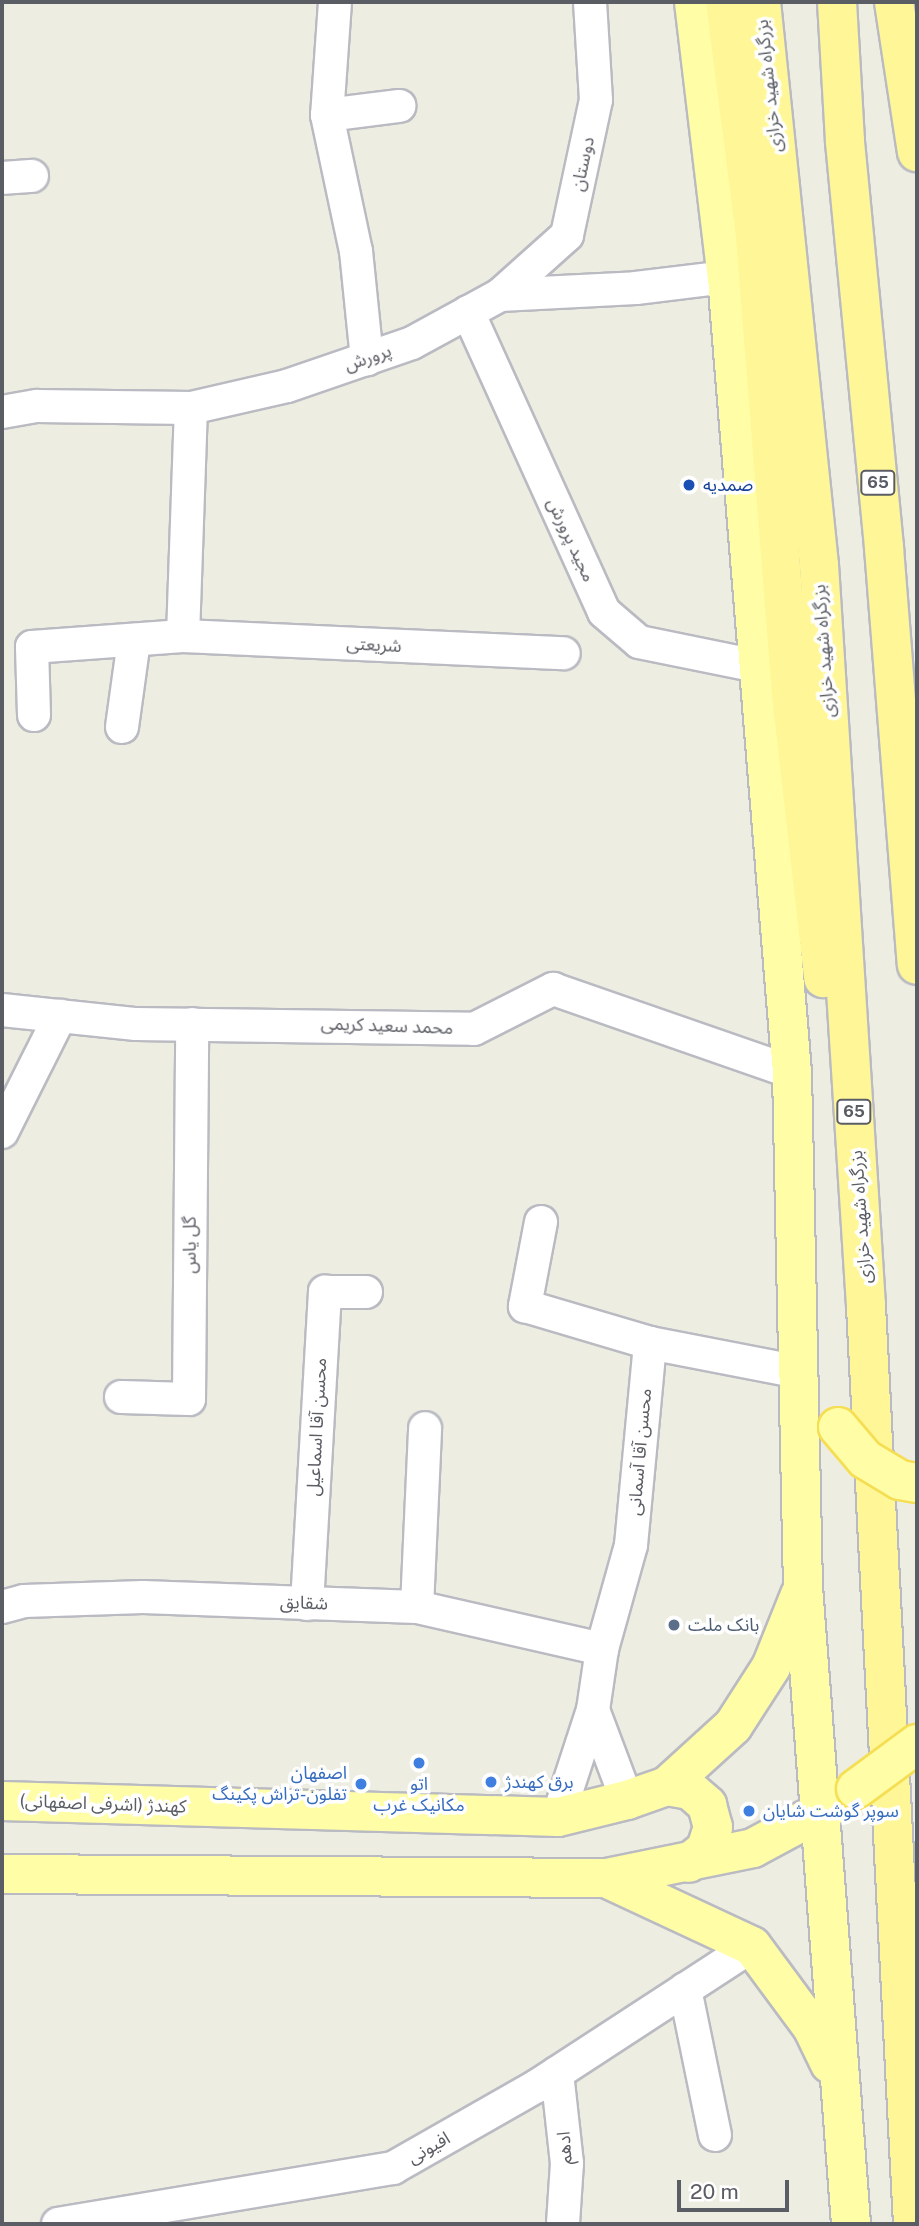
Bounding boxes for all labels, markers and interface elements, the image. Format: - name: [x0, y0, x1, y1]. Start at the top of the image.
- street label: بزرگراه شهید خرازی: [751, 18, 787, 154]
- street label: دوستان: [567, 135, 599, 193]
- street label: پرورش: [342, 340, 394, 376]
- road number: 65: [859, 470, 897, 496]
- place label: صمدیه: [703, 474, 753, 496]
- marker: صمدیه: [681, 477, 697, 493]
- street label: مجید پرورش: [542, 495, 600, 585]
- street label: بزرگراه شهید خرازی: [809, 584, 839, 718]
- street label: شریعتی: [346, 633, 402, 657]
- street label: محمد سعید کریمی: [320, 1013, 454, 1039]
- road number: 65: [835, 1100, 873, 1124]
- street label: بزرگراه شهید خرازی: [846, 1150, 876, 1284]
- street label: گل یاس: [179, 1216, 201, 1274]
- street label: محسن آقا اسماعیل: [303, 1357, 331, 1497]
- street label: محسن آقا آسمانی: [624, 1387, 656, 1517]
- street label: شقایق: [280, 1591, 328, 1615]
- place label: بانک ملت: [688, 1614, 759, 1636]
- marker: بانک ملت: [666, 1617, 682, 1633]
- marker: اتو مکانیک غرب: [411, 1755, 427, 1771]
- place label: اصفهان تفلون-تراش پکینگ: [212, 1763, 347, 1806]
- place label: برق کهندژ: [505, 1771, 574, 1793]
- place label: اتو مکانیک غرب: [373, 1774, 465, 1816]
- marker: برق کهندژ: [483, 1774, 499, 1790]
- marker: اصفهان تفلون-تراش پکینگ: [353, 1776, 369, 1792]
- street label: کهندژ (اشرفی اصفهانی): [19, 1790, 187, 1818]
- place label: سوپر گوشت شایان: [763, 1800, 899, 1822]
- marker: سوپر گوشت شایان: [741, 1803, 757, 1819]
- street label: افیونی: [404, 2127, 454, 2169]
- street label: ادهم: [553, 2131, 577, 2165]
- scale bar: [681, 2166, 793, 2210]
- text: 20 m: [690, 2179, 739, 2204]

